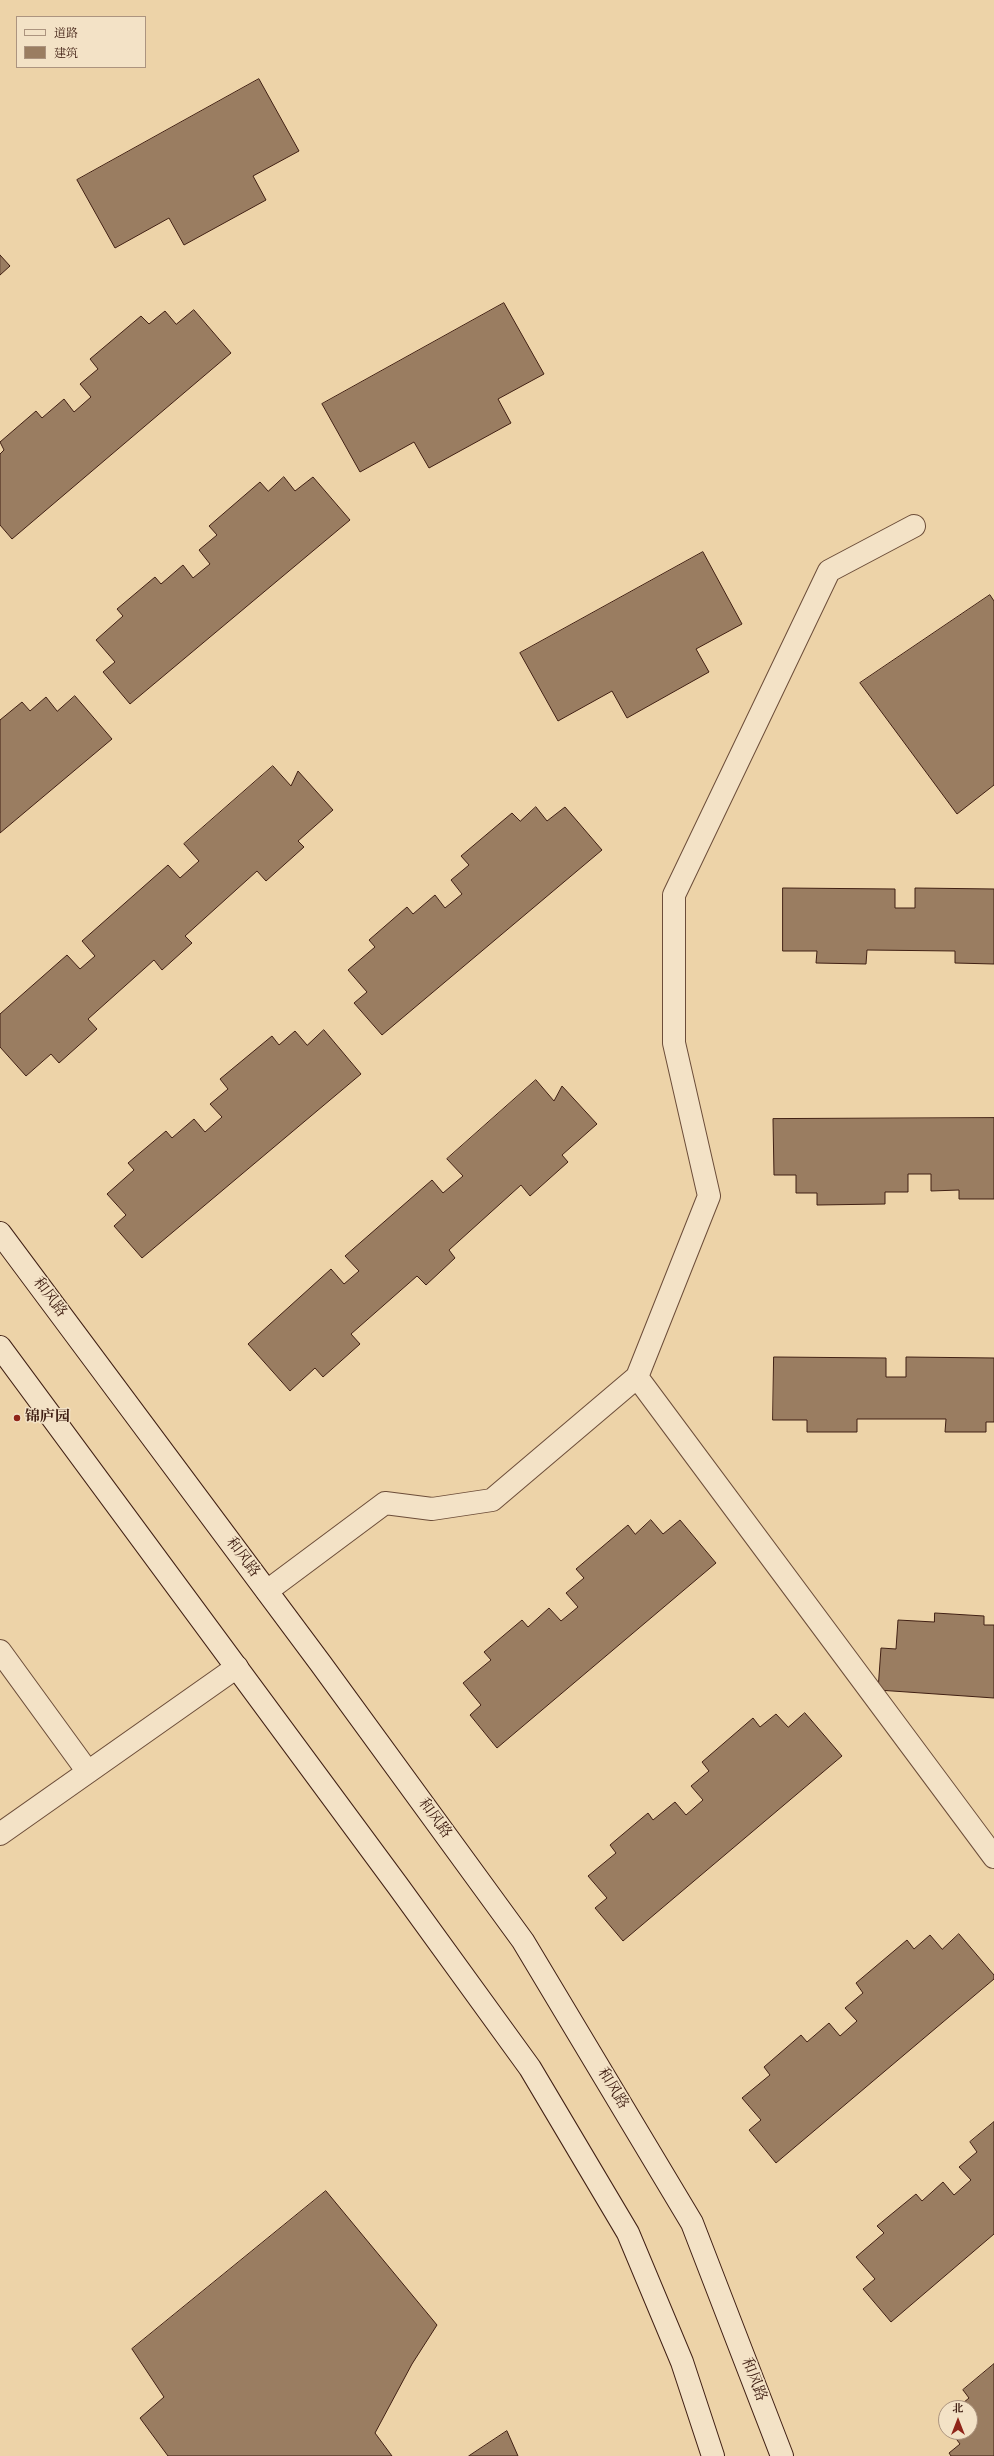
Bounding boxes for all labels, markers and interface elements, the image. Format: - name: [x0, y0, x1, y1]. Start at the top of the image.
- legend: [16, 16, 146, 68]
- text: 道路: [54, 26, 78, 41]
- text: 建筑: [54, 46, 78, 61]
- street label: 和风路: [28, 1275, 70, 1321]
- place label: 锦庐园: [25, 1409, 70, 1427]
- marker: 锦庐园: [12, 1413, 22, 1423]
- street label: 和风路: [221, 1535, 263, 1581]
- street label: 和风路: [413, 1796, 455, 1842]
- street label: 和风路: [593, 2065, 631, 2113]
- street label: 和风路: [737, 2356, 769, 2404]
- north arrow: [938, 2400, 978, 2440]
- text: 北: [953, 2402, 964, 2416]

